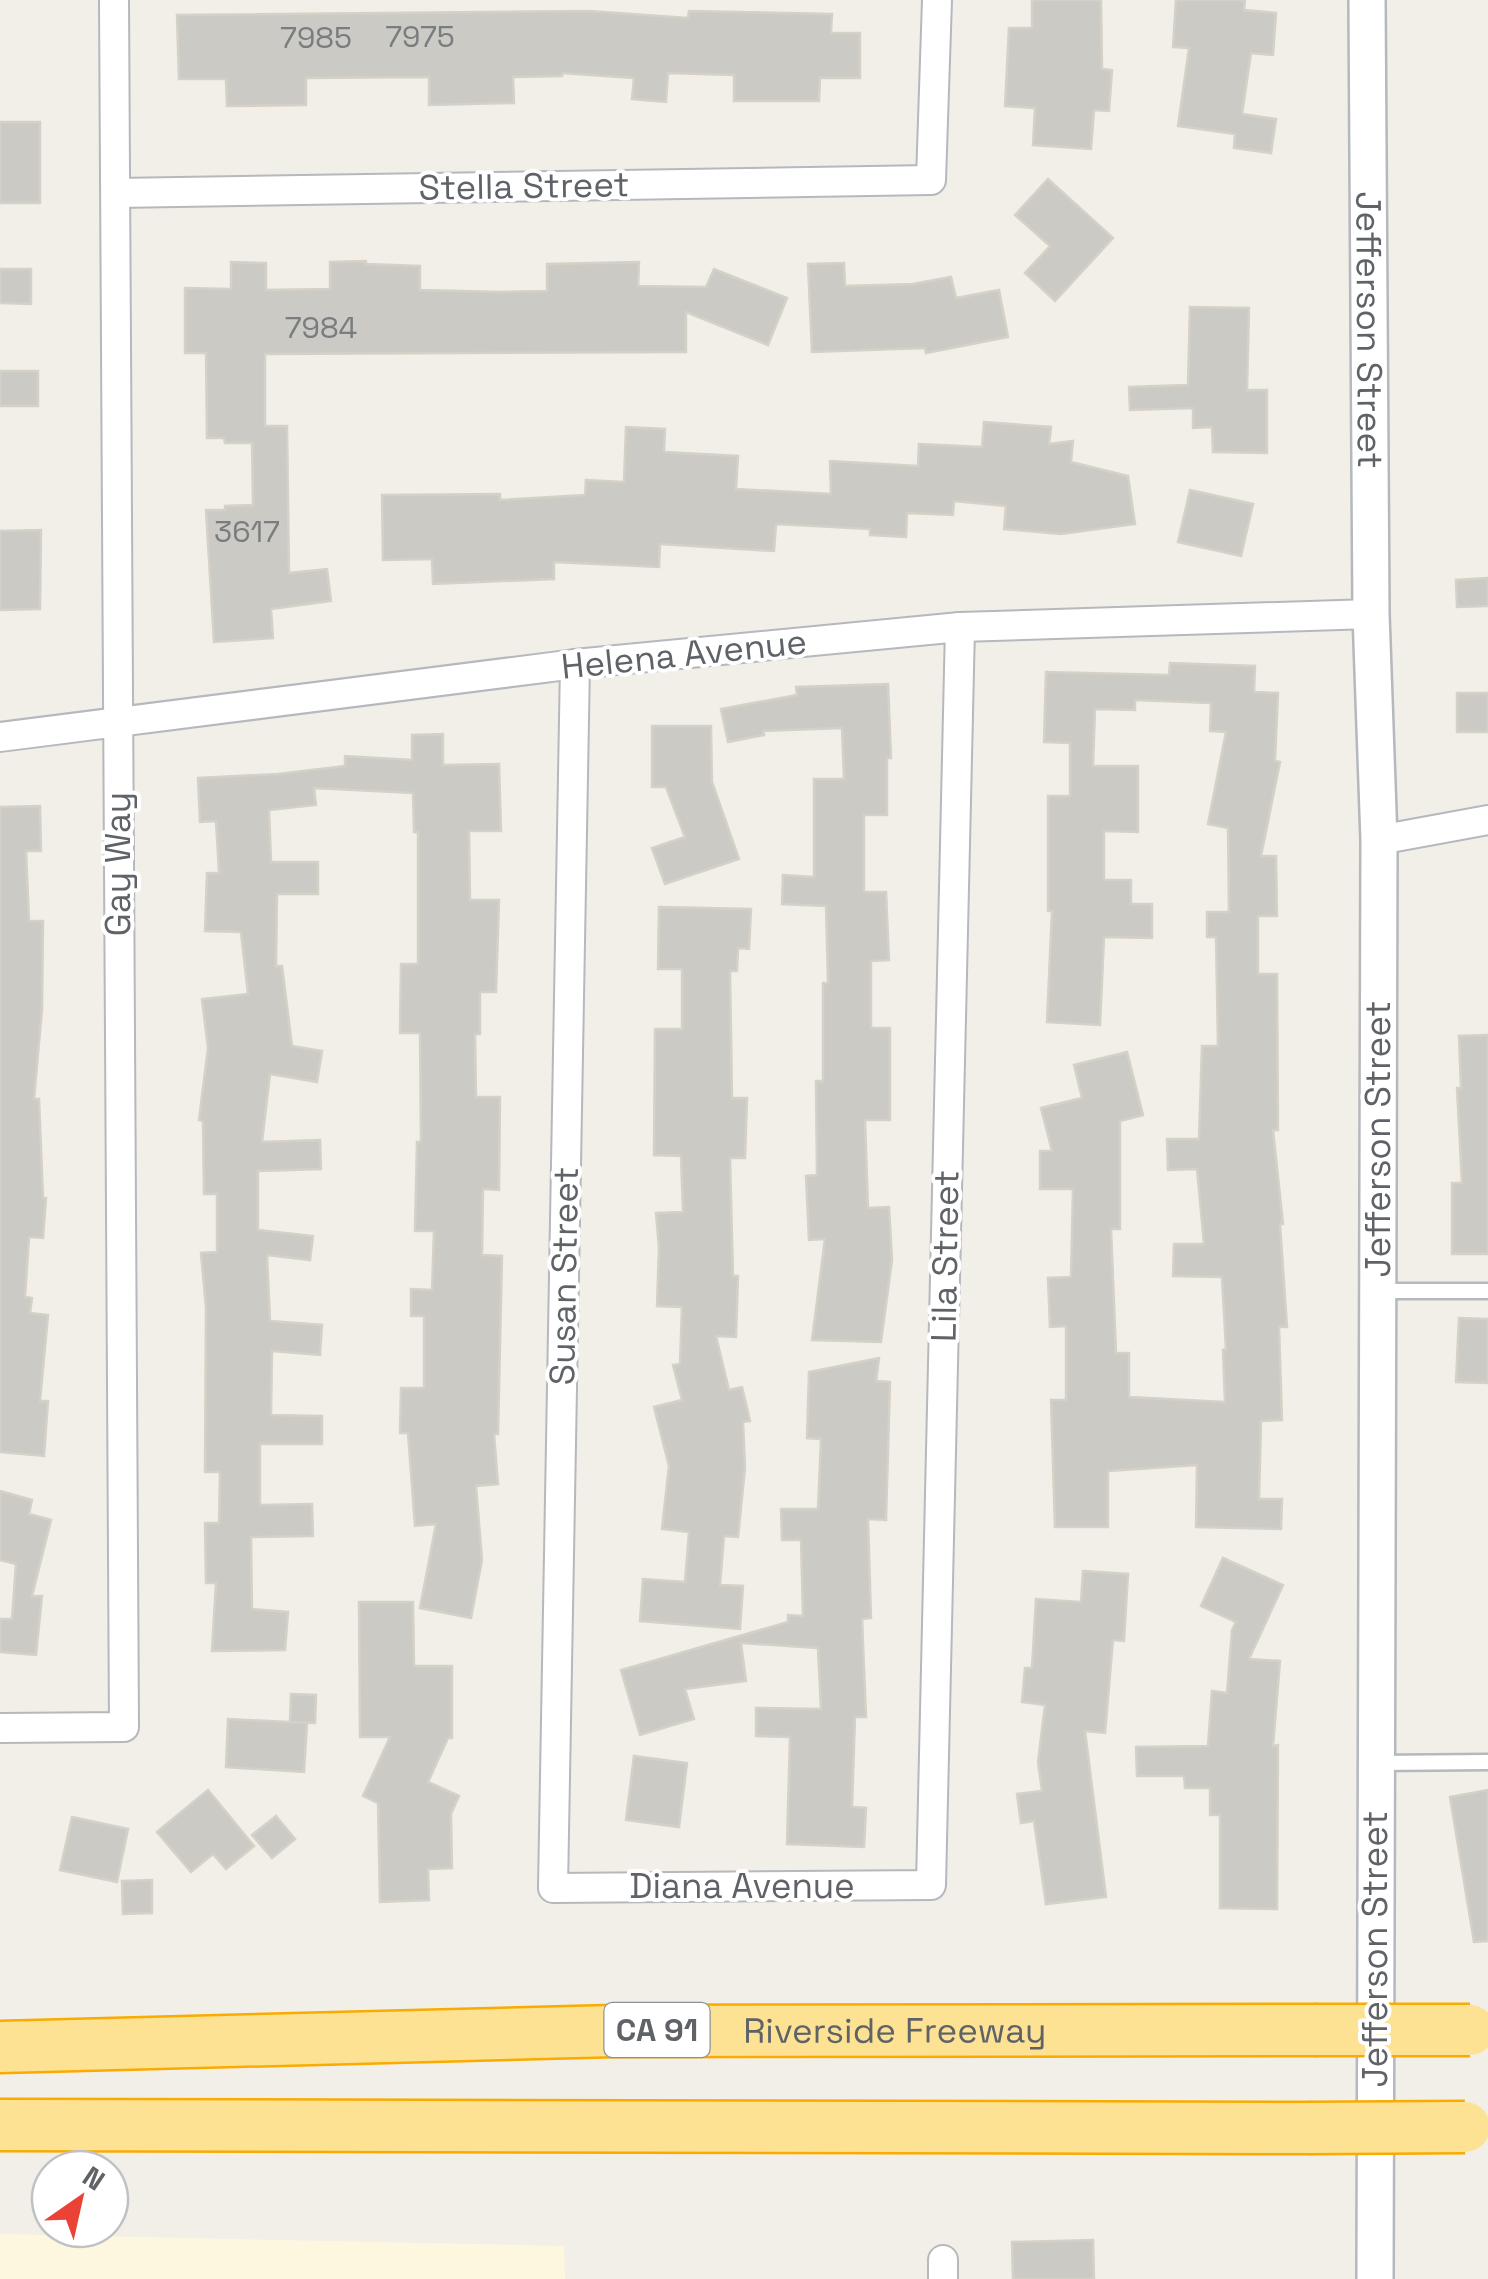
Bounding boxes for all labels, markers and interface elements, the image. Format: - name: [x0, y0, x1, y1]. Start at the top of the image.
- house number: 7975: [385, 17, 455, 56]
- house number: 7985: [280, 18, 352, 57]
- street label: Stella Street: [418, 162, 630, 210]
- street label: Jefferson Street: [1346, 191, 1392, 469]
- house number: 7984: [285, 308, 357, 347]
- house number: 3617: [214, 512, 280, 551]
- street label: Helena Avenue: [559, 619, 809, 689]
- street label: Gay Way: [96, 792, 140, 936]
- street label: Jefferson Street: [1356, 1001, 1400, 1277]
- street label: Susan Street: [540, 1166, 588, 1386]
- street label: Lila Street: [921, 1169, 969, 1343]
- street label: Jefferson Street: [1353, 1811, 1397, 2087]
- street label: Diana Avenue: [629, 1864, 855, 1908]
- road number: CA 91: [604, 2003, 710, 2057]
- street label: Riverside Freeway: [743, 2008, 1046, 2053]
- north arrow: [30, 2149, 130, 2249]
- text: N: [76, 2158, 112, 2198]

